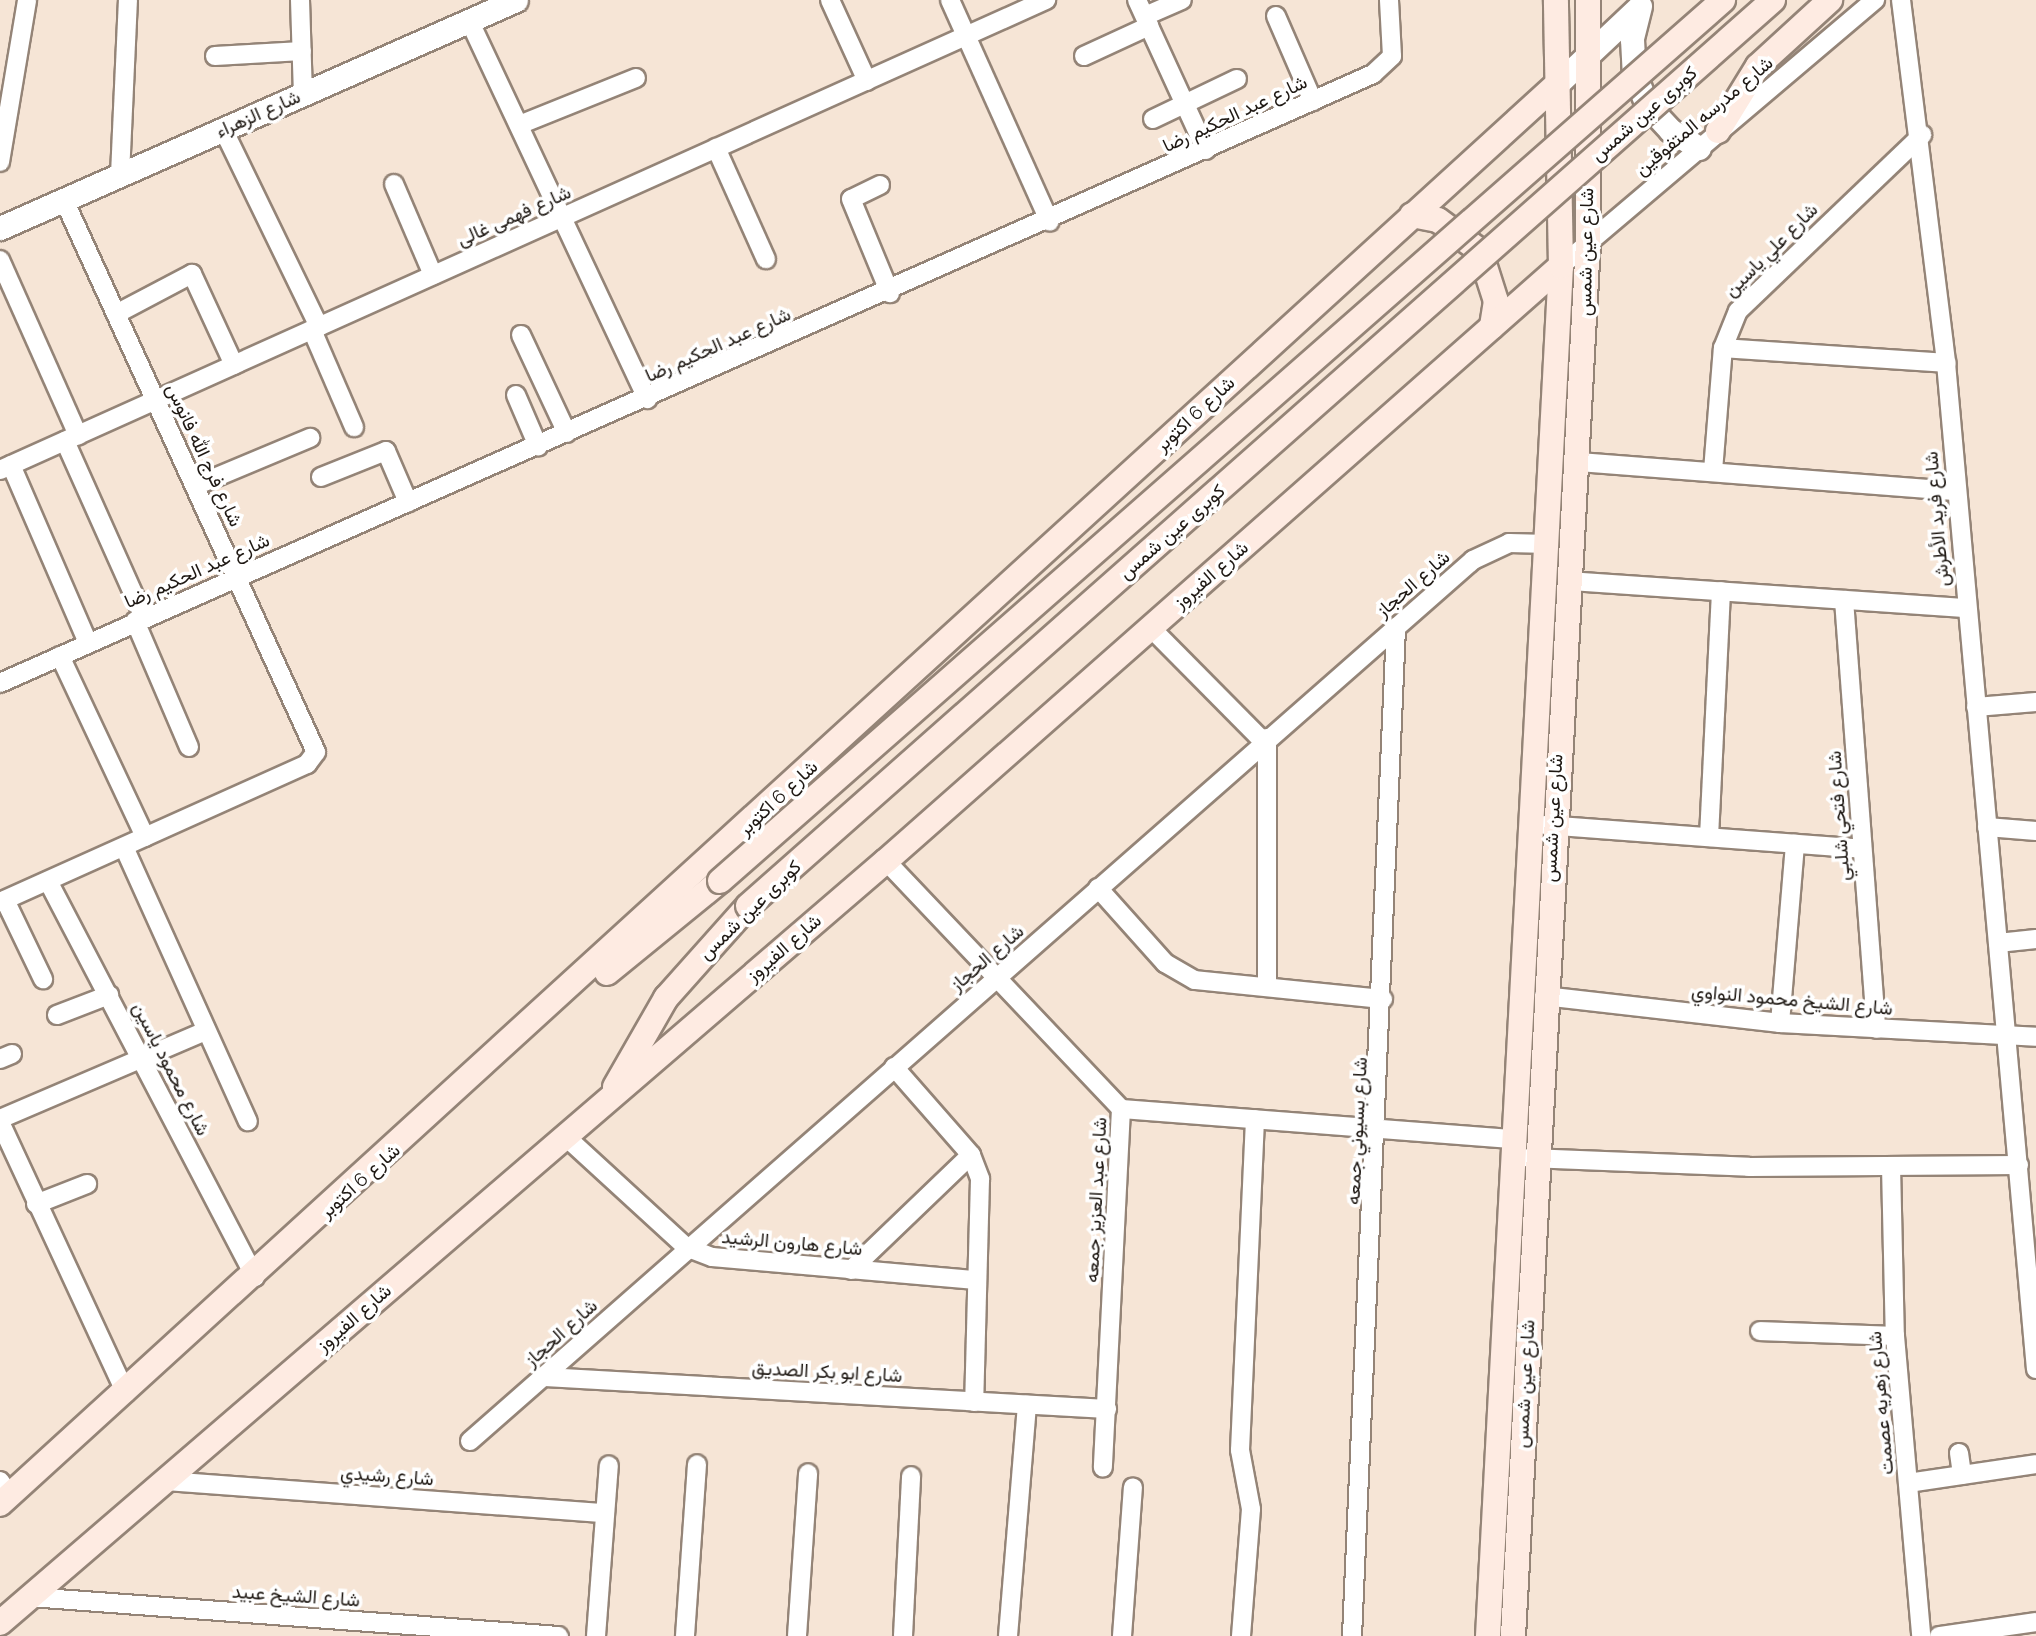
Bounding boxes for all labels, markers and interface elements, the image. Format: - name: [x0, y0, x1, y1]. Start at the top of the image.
- street label: شارع مدرسه المتفوقين: [1630, 52, 1778, 180]
- street label: كوبرى عين شمس: [1586, 62, 1702, 166]
- street label: شارع عبد الحكيم رضا: [1159, 71, 1311, 157]
- street label: شارع الزهراء: [212, 85, 304, 143]
- street label: شارع فهمى غالى: [454, 181, 574, 251]
- street label: شارع عين شمس: [1573, 188, 1599, 316]
- street label: شارع علي ياسين: [1719, 198, 1823, 302]
- street label: شارع عبد الحكيم رضا: [642, 303, 794, 387]
- street label: شارع 6 اكتوبر: [1151, 371, 1239, 457]
- street label: شارع فرج الله فانوس: [161, 380, 247, 530]
- street label: شارع فريد الأطرش: [1920, 450, 1954, 588]
- street label: كوبرى عين شمس: [1114, 480, 1230, 584]
- street label: شارع عبد الحكيم رضا: [121, 529, 273, 613]
- street label: شارع الفيروز: [1169, 536, 1253, 614]
- street label: شارع الحجاز: [1371, 546, 1455, 622]
- street label: شارع فتحي شلبي: [1823, 750, 1855, 882]
- street label: شارع عين شمس: [1538, 753, 1568, 883]
- street label: شارع 6 اكتوبر: [734, 755, 822, 841]
- street label: كوبرى عين شمس: [694, 855, 806, 965]
- street label: شارع الفيروز: [742, 909, 826, 987]
- street label: شارع الحجاز: [945, 920, 1029, 996]
- street label: شارع الشيخ محمود النواوي: [1690, 980, 1894, 1020]
- street label: شارع محمود ياسين: [128, 999, 214, 1139]
- street label: شارع بسيوني جمعه: [1342, 1056, 1372, 1206]
- street label: شارع عبد العزيز جمعه: [1080, 1117, 1112, 1283]
- street label: شارع 6 اكتوبر: [315, 1139, 405, 1223]
- street label: شارع هارون الرشيد: [721, 1225, 863, 1261]
- street label: شارع الفيروز: [312, 1279, 396, 1357]
- street label: شارع الحجاز: [520, 1294, 602, 1372]
- street label: شارع عين شمس: [1510, 1319, 1540, 1449]
- street label: شارع زهريه عصمت: [1863, 1330, 1899, 1476]
- street label: شارع ابو بكر الصديق: [751, 1357, 903, 1387]
- street label: شارع رشيدي: [340, 1461, 434, 1491]
- street label: شارع الشيخ عبيد: [231, 1580, 361, 1612]

